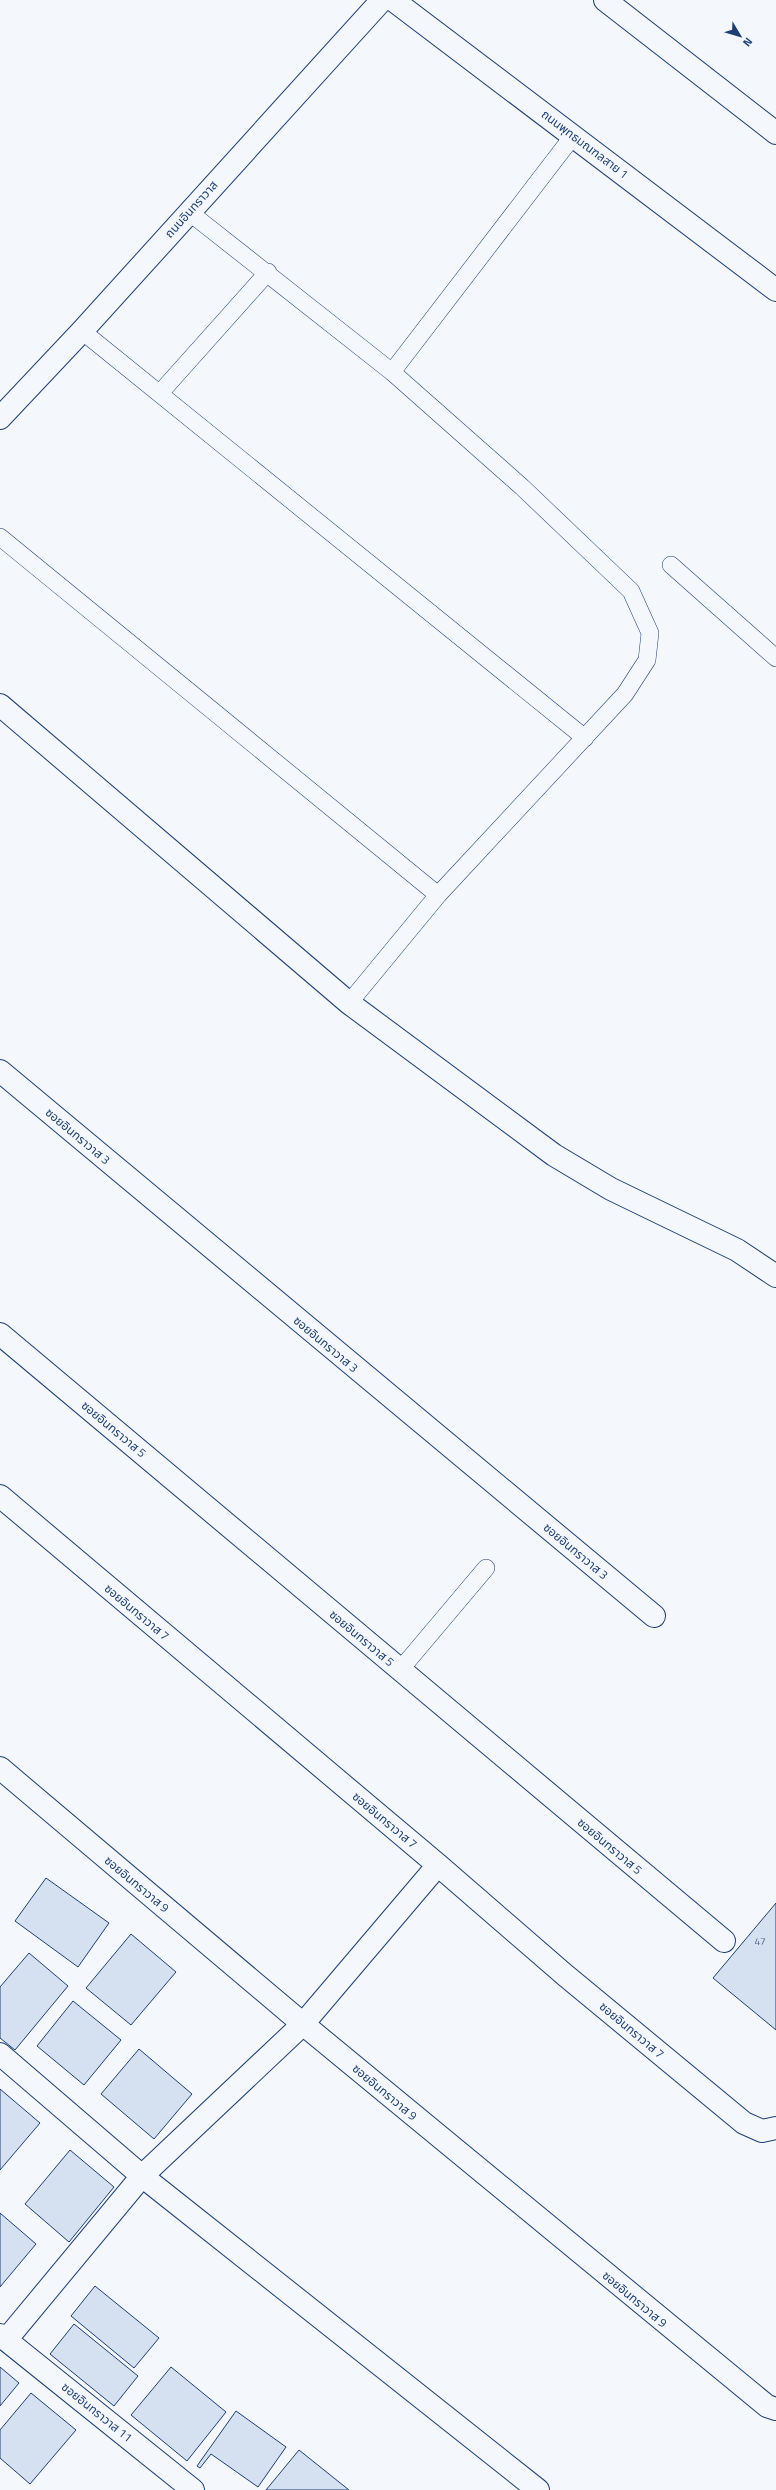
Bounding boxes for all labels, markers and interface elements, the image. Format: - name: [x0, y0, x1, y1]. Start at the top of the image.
- north arrow: [720, 16, 760, 56]
- text: N: [739, 34, 757, 50]
- street label: ถนนพุทธมณฑลสาย 1: [537, 105, 633, 183]
- street label: ถนนอินทราวาส: [160, 176, 222, 242]
- street label: ซอยอินทราวาส 3: [41, 1103, 115, 1169]
- street label: ซอยอินทราวาส 3: [289, 1311, 363, 1377]
- street label: ซอยอินทราวาส 5: [77, 1396, 151, 1462]
- street label: ซอยอินทราวาส 3: [539, 1518, 613, 1584]
- street label: ซอยอินทราวาส 7: [100, 1579, 174, 1645]
- street label: ซอยอินทราวาส 5: [325, 1605, 399, 1671]
- street label: ซอยอินทราวาส 7: [348, 1787, 422, 1853]
- street label: ซอยอินทราวาส 5: [573, 1813, 647, 1879]
- street label: ซอยอินทราวาส 9: [100, 1851, 174, 1917]
- house number: 47: [754, 1934, 766, 1949]
- street label: ซอยอินทราวาส 7: [595, 1997, 669, 2063]
- street label: ซอยอินทราวาส 9: [348, 2059, 422, 2125]
- street label: ซอยอินทราวาส 9: [598, 2266, 672, 2332]
- street label: ซอยอินทราวาส 11: [57, 2377, 137, 2447]

